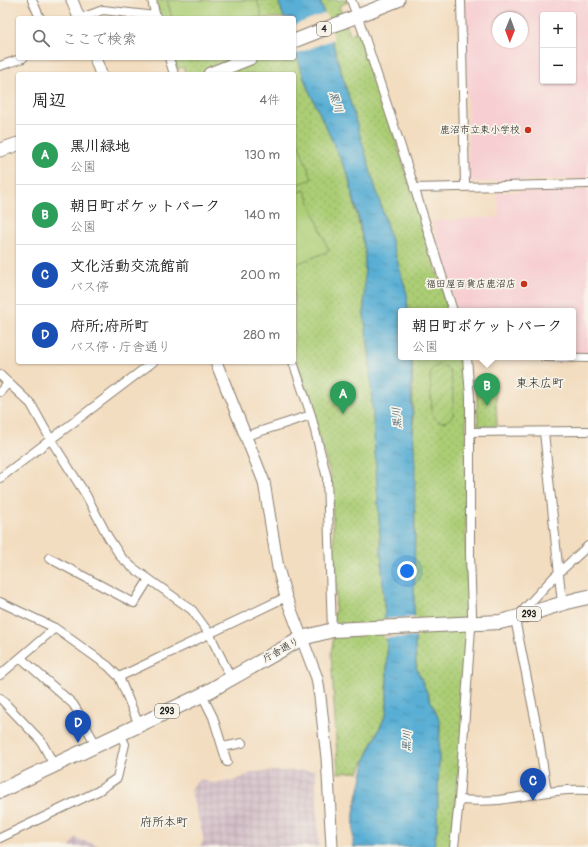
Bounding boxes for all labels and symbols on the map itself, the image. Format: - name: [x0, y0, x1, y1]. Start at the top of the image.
- north arrow: [492, 12, 528, 48]
- road number: 4: [317, 22, 331, 36]
- water label: 黒川: [327, 90, 345, 114]
- place label: 鹿沼市立東小学校: [440, 124, 520, 136]
- marker: 鹿沼市立東小学校: [523, 125, 533, 135]
- place label: 福田屋百貨店鹿沼店: [426, 278, 516, 290]
- marker: 福田屋百貨店鹿沼店: [519, 279, 529, 289]
- pin: B: [474, 373, 500, 406]
- district label: 東末広町: [516, 376, 564, 391]
- pin: A: [330, 381, 356, 414]
- water label: 黒川: [390, 407, 404, 429]
- your location: [397, 561, 417, 581]
- road number: 293: [517, 607, 541, 621]
- street label: 庁舎通り: [261, 635, 301, 665]
- road number: 293: [155, 704, 179, 718]
- pin: D: [65, 710, 91, 743]
- water label: 黒川: [400, 730, 414, 752]
- pin: C: [520, 768, 546, 801]
- district label: 府所本町: [140, 815, 188, 830]

